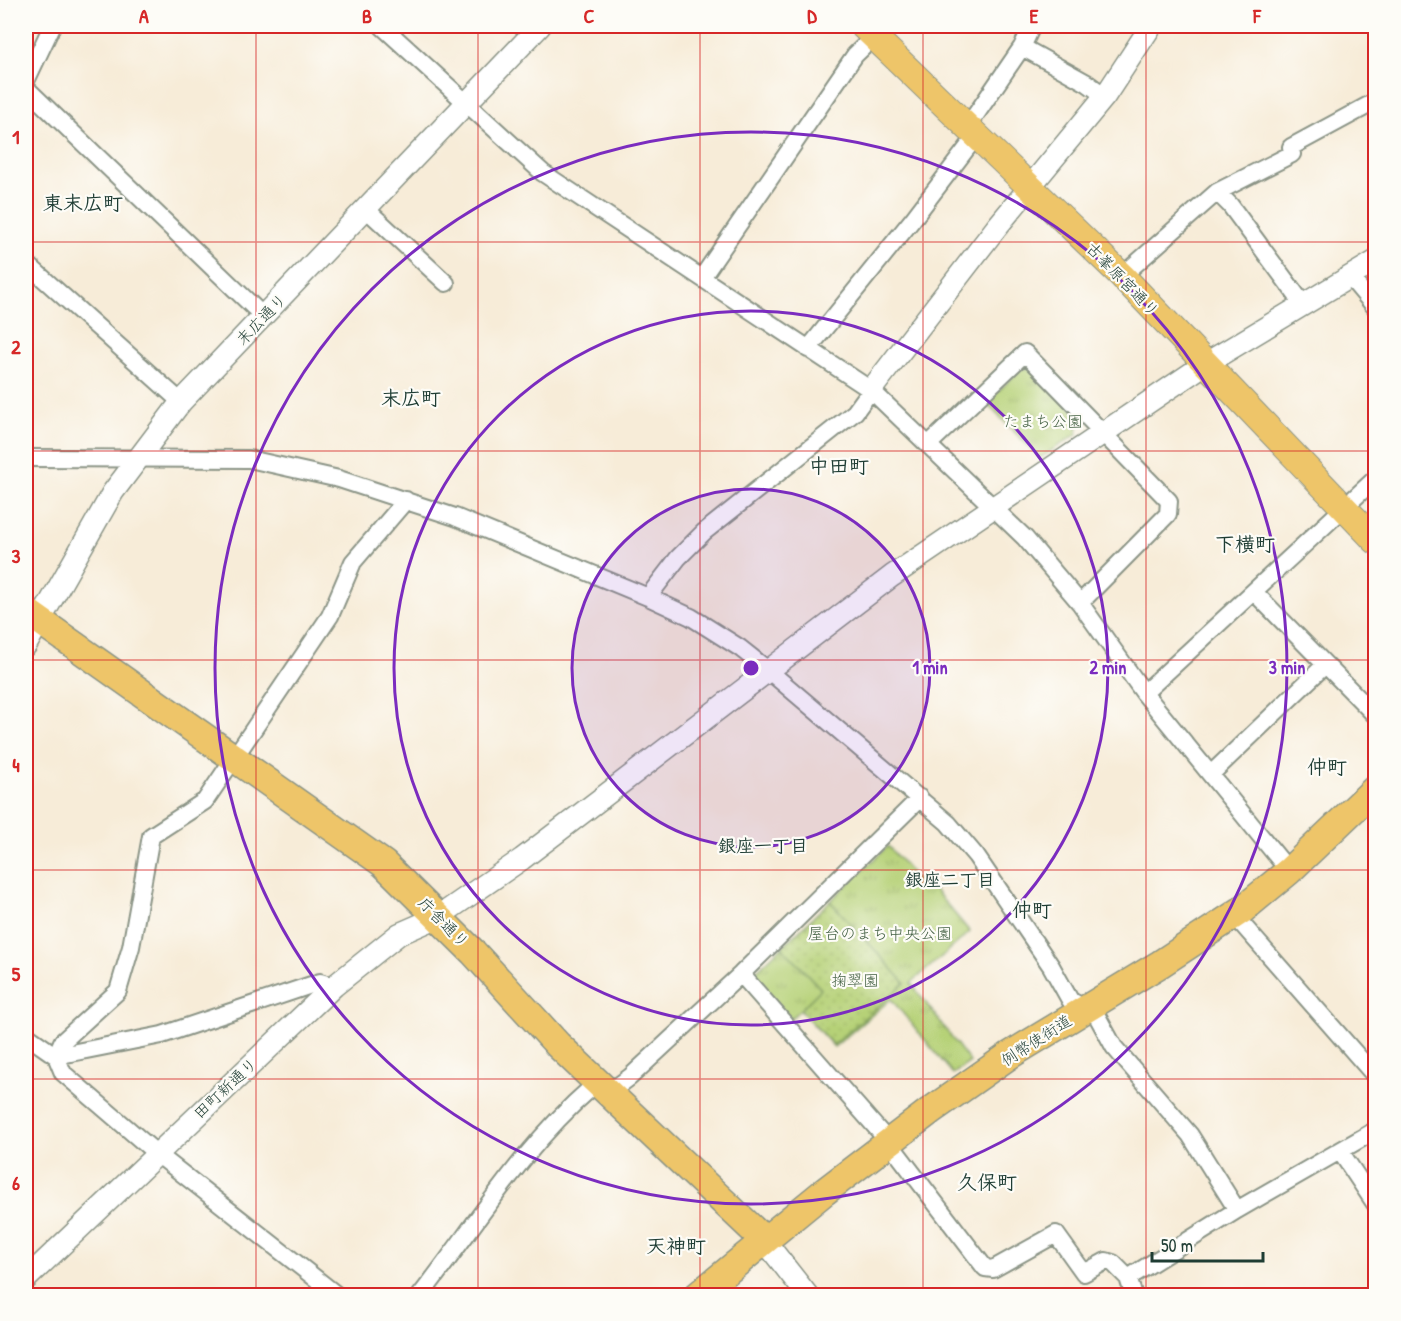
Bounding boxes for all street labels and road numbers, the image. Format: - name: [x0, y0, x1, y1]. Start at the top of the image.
- street label: 古峯原宮通り: [1082, 237, 1164, 321]
- street label: 末広通り: [231, 288, 291, 350]
- street label: 庁舎通り: [414, 892, 474, 952]
- street label: 例幣使街道: [996, 1009, 1076, 1071]
- street label: 田町新通り: [188, 1053, 262, 1123]

